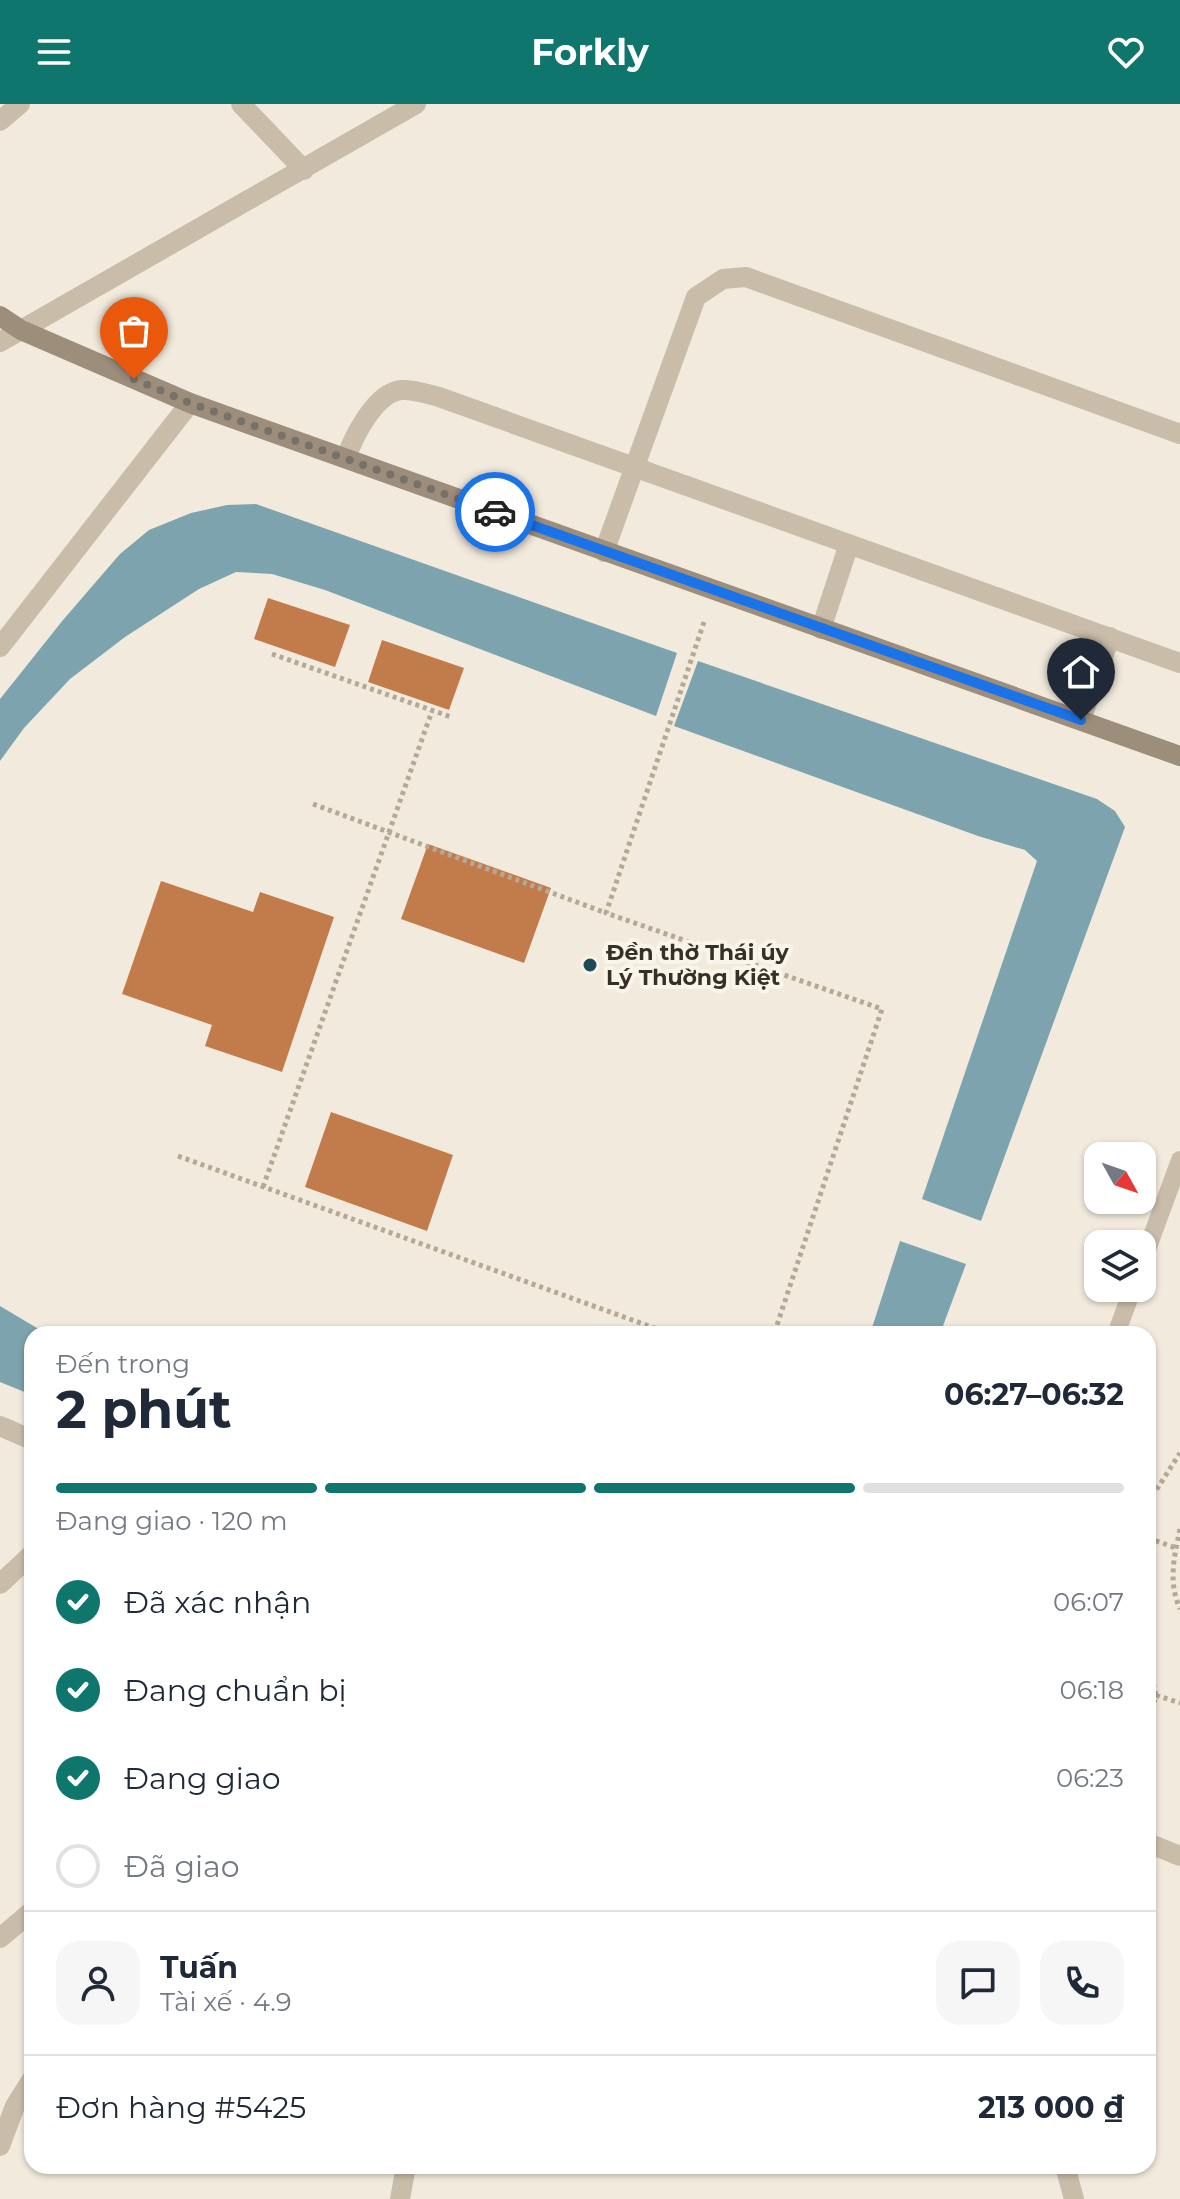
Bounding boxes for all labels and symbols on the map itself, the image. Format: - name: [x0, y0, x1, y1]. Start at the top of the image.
- pin: [100, 297, 168, 379]
- courier: [455, 472, 535, 552]
- pin: [1047, 638, 1115, 720]
- place label: Đền thờ Thái úy Lý Thường Kiệt: [606, 939, 790, 991]
- marker: Đền thờ Thái úy Lý Thường Kiệt: [581, 956, 599, 974]
- north arrow: [1084, 1142, 1156, 1214]

